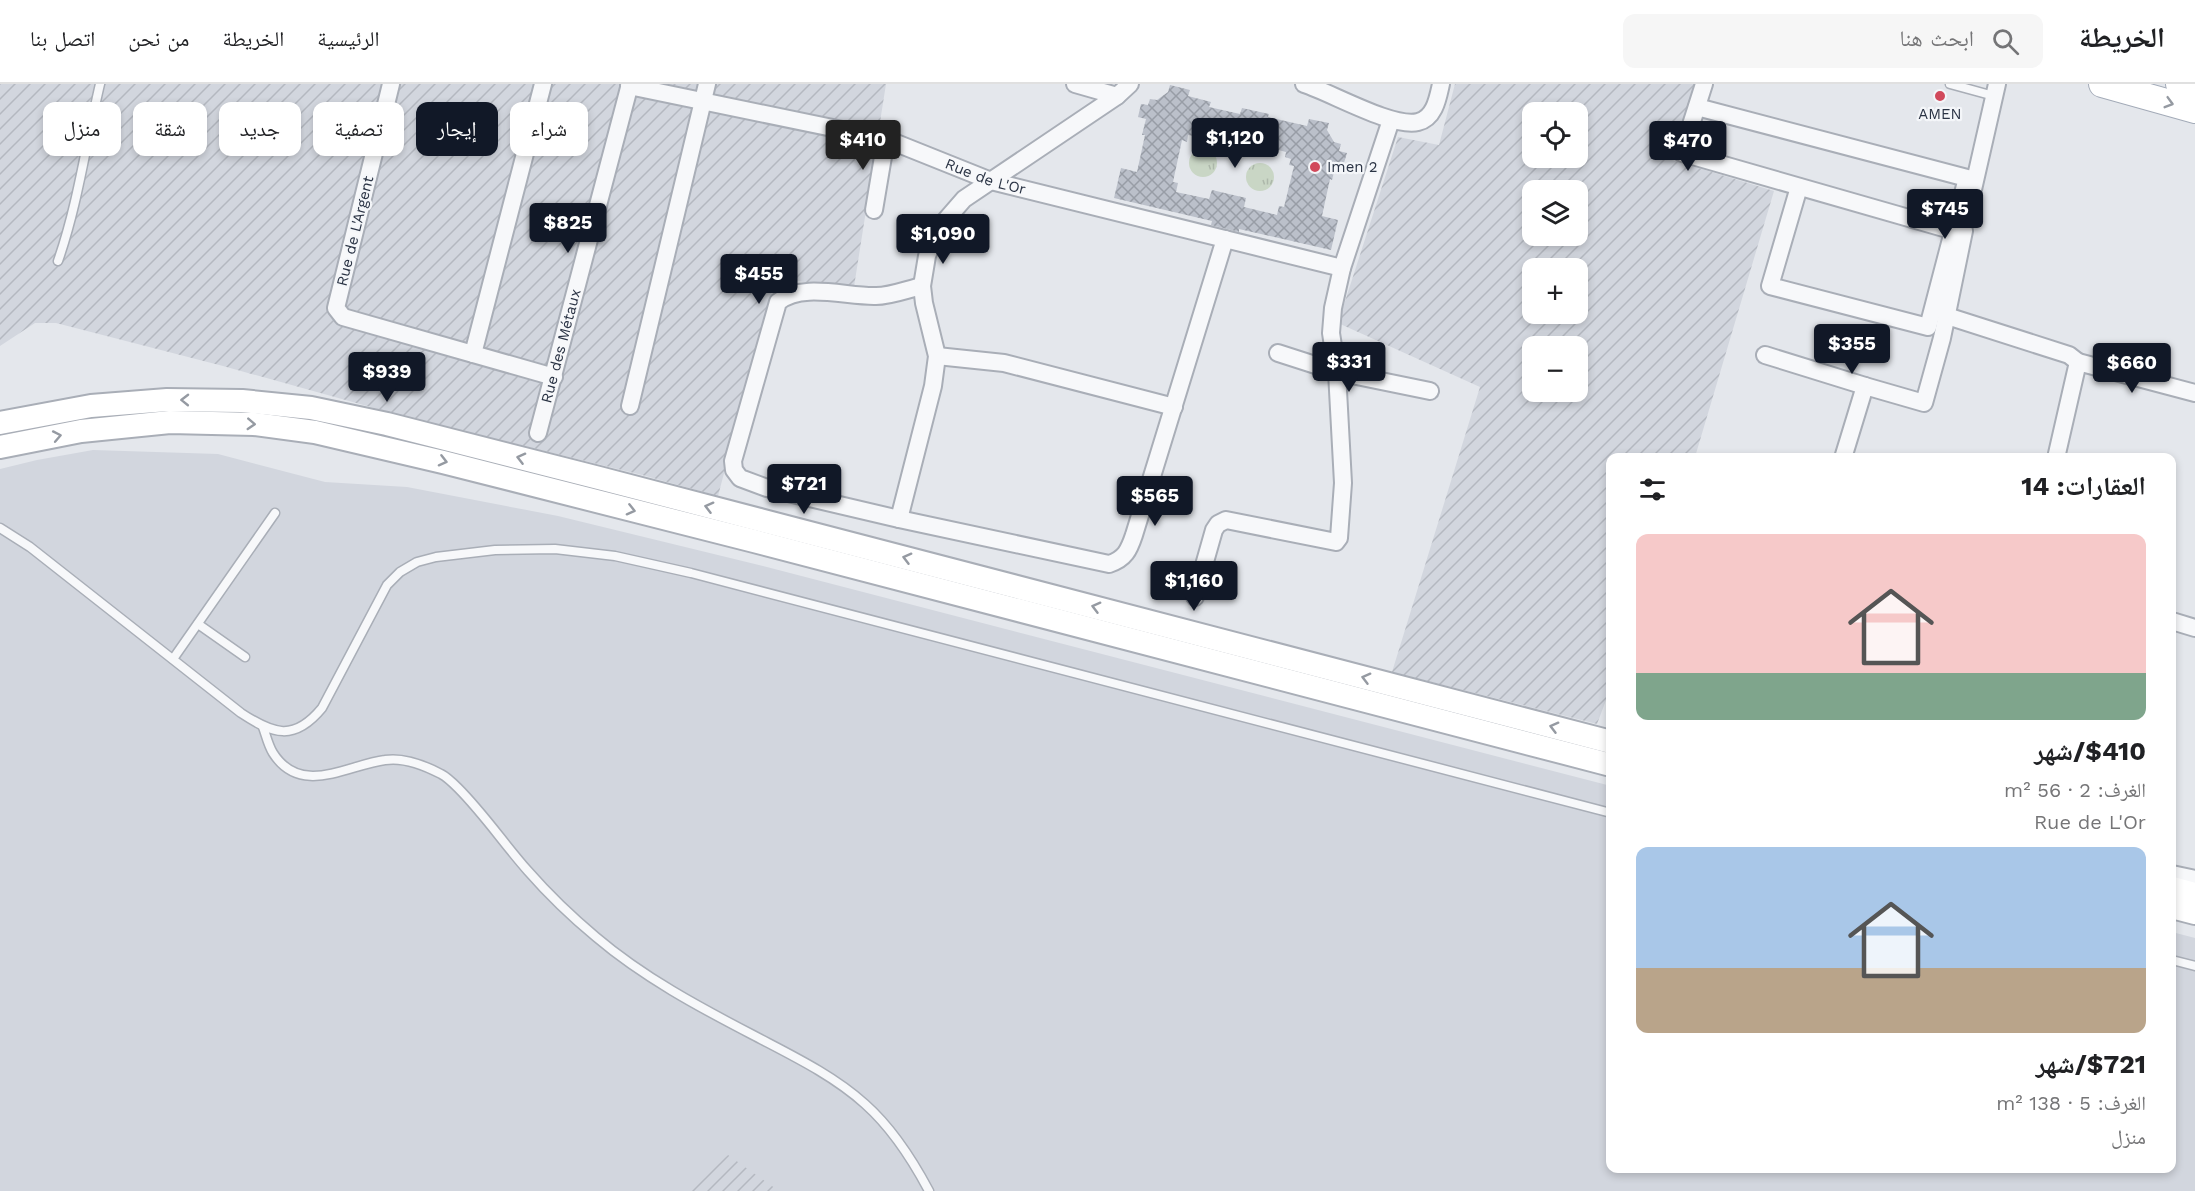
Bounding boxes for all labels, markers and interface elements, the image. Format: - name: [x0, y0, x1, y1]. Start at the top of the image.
- search box: [1623, 14, 2043, 68]
- text: الخريطة: [2079, 21, 2165, 54]
- icon: search: [1989, 25, 2022, 58]
- text: اتصل بنا: [30, 26, 95, 51]
- text: من نحن: [128, 26, 189, 51]
- text: الخريطة: [222, 26, 284, 51]
- text: الرئيسية: [317, 26, 380, 51]
- text: ابحث هنا: [1900, 26, 1974, 51]
- marker: AMEN: [1933, 89, 1947, 103]
- one-way arrow: [2164, 95, 2174, 108]
- chip: منزل: [43, 102, 121, 156]
- chip: شقة: [133, 102, 207, 156]
- chip: جديد: [219, 102, 301, 156]
- chip: تصفية: [313, 102, 404, 156]
- chip: إيجار: [416, 102, 498, 156]
- chip: شراء: [510, 102, 588, 156]
- map controls: [1522, 102, 1588, 402]
- button: locate: [1522, 102, 1588, 168]
- place label: AMEN: [1918, 105, 1962, 123]
- pin: $1,120: [1186, 118, 1284, 169]
- pin: $410: [827, 120, 899, 171]
- pin: $470: [1652, 121, 1724, 172]
- text: $1,120: [1206, 125, 1264, 149]
- text: $410: [840, 127, 886, 151]
- text: $470: [1663, 128, 1713, 152]
- street label: Rue de L'Or: [943, 155, 1028, 198]
- place label: Imen 2: [1327, 158, 1377, 176]
- marker: Imen 2: [1308, 160, 1322, 174]
- street label: Rue de L'Argent: [333, 173, 378, 288]
- button: layers: [1522, 180, 1588, 246]
- pin: $745: [1909, 189, 1981, 240]
- text: $745: [1921, 196, 1969, 220]
- pin: $825: [532, 203, 604, 254]
- text: $825: [544, 210, 592, 234]
- pin: $1,090: [894, 214, 992, 265]
- text: $1,090: [910, 221, 976, 245]
- pin: $455: [723, 254, 795, 305]
- button: +: [1522, 258, 1588, 324]
- text: $455: [734, 261, 784, 285]
- street label: Rue des Métaux: [537, 287, 585, 405]
- pin: $355: [1816, 324, 1888, 375]
- text: $355: [1828, 331, 1876, 355]
- button: −: [1522, 336, 1588, 402]
- pin: $331: [1313, 342, 1385, 393]
- pin: $660: [2096, 343, 2168, 394]
- text: $331: [1326, 349, 1372, 373]
- text: $660: [2107, 350, 2157, 374]
- pin: $939: [351, 352, 423, 403]
- text: $939: [362, 359, 412, 383]
- one-way arrow: [181, 394, 190, 406]
- one-way arrow: [247, 418, 256, 431]
- one-way arrow: [52, 430, 62, 443]
- one-way arrow: [516, 453, 526, 465]
- one-way arrow: [437, 454, 447, 467]
- pin: $721: [768, 464, 840, 515]
- text: $721: [781, 471, 827, 495]
- text: العقارات: 14: [2021, 471, 2146, 501]
- icon: filters: [1636, 473, 1669, 506]
- pin: $565: [1119, 476, 1191, 527]
- text: $565: [1131, 483, 1179, 507]
- one-way arrow: [705, 501, 715, 514]
- one-way arrow: [626, 502, 636, 515]
- one-way arrow: [902, 553, 912, 566]
- pin: $1,160: [1145, 561, 1243, 612]
- text: $1,160: [1164, 568, 1224, 592]
- icon: home: [1837, 573, 1945, 681]
- one-way arrow: [1091, 602, 1101, 615]
- one-way arrow: [1361, 672, 1371, 685]
- one-way arrow: [1550, 722, 1560, 734]
- text: $410/شهر: [2034, 736, 2146, 766]
- text: الغرف: 2 · 56 m²: [2004, 778, 2146, 802]
- text: Rue de L'Or: [2034, 810, 2146, 834]
- icon: home: [1837, 886, 1945, 994]
- text: $721/شهر: [2036, 1049, 2146, 1079]
- text: الغرف: 5 · 138 m²: [1996, 1091, 2146, 1115]
- text: منزل: [2111, 1125, 2146, 1149]

